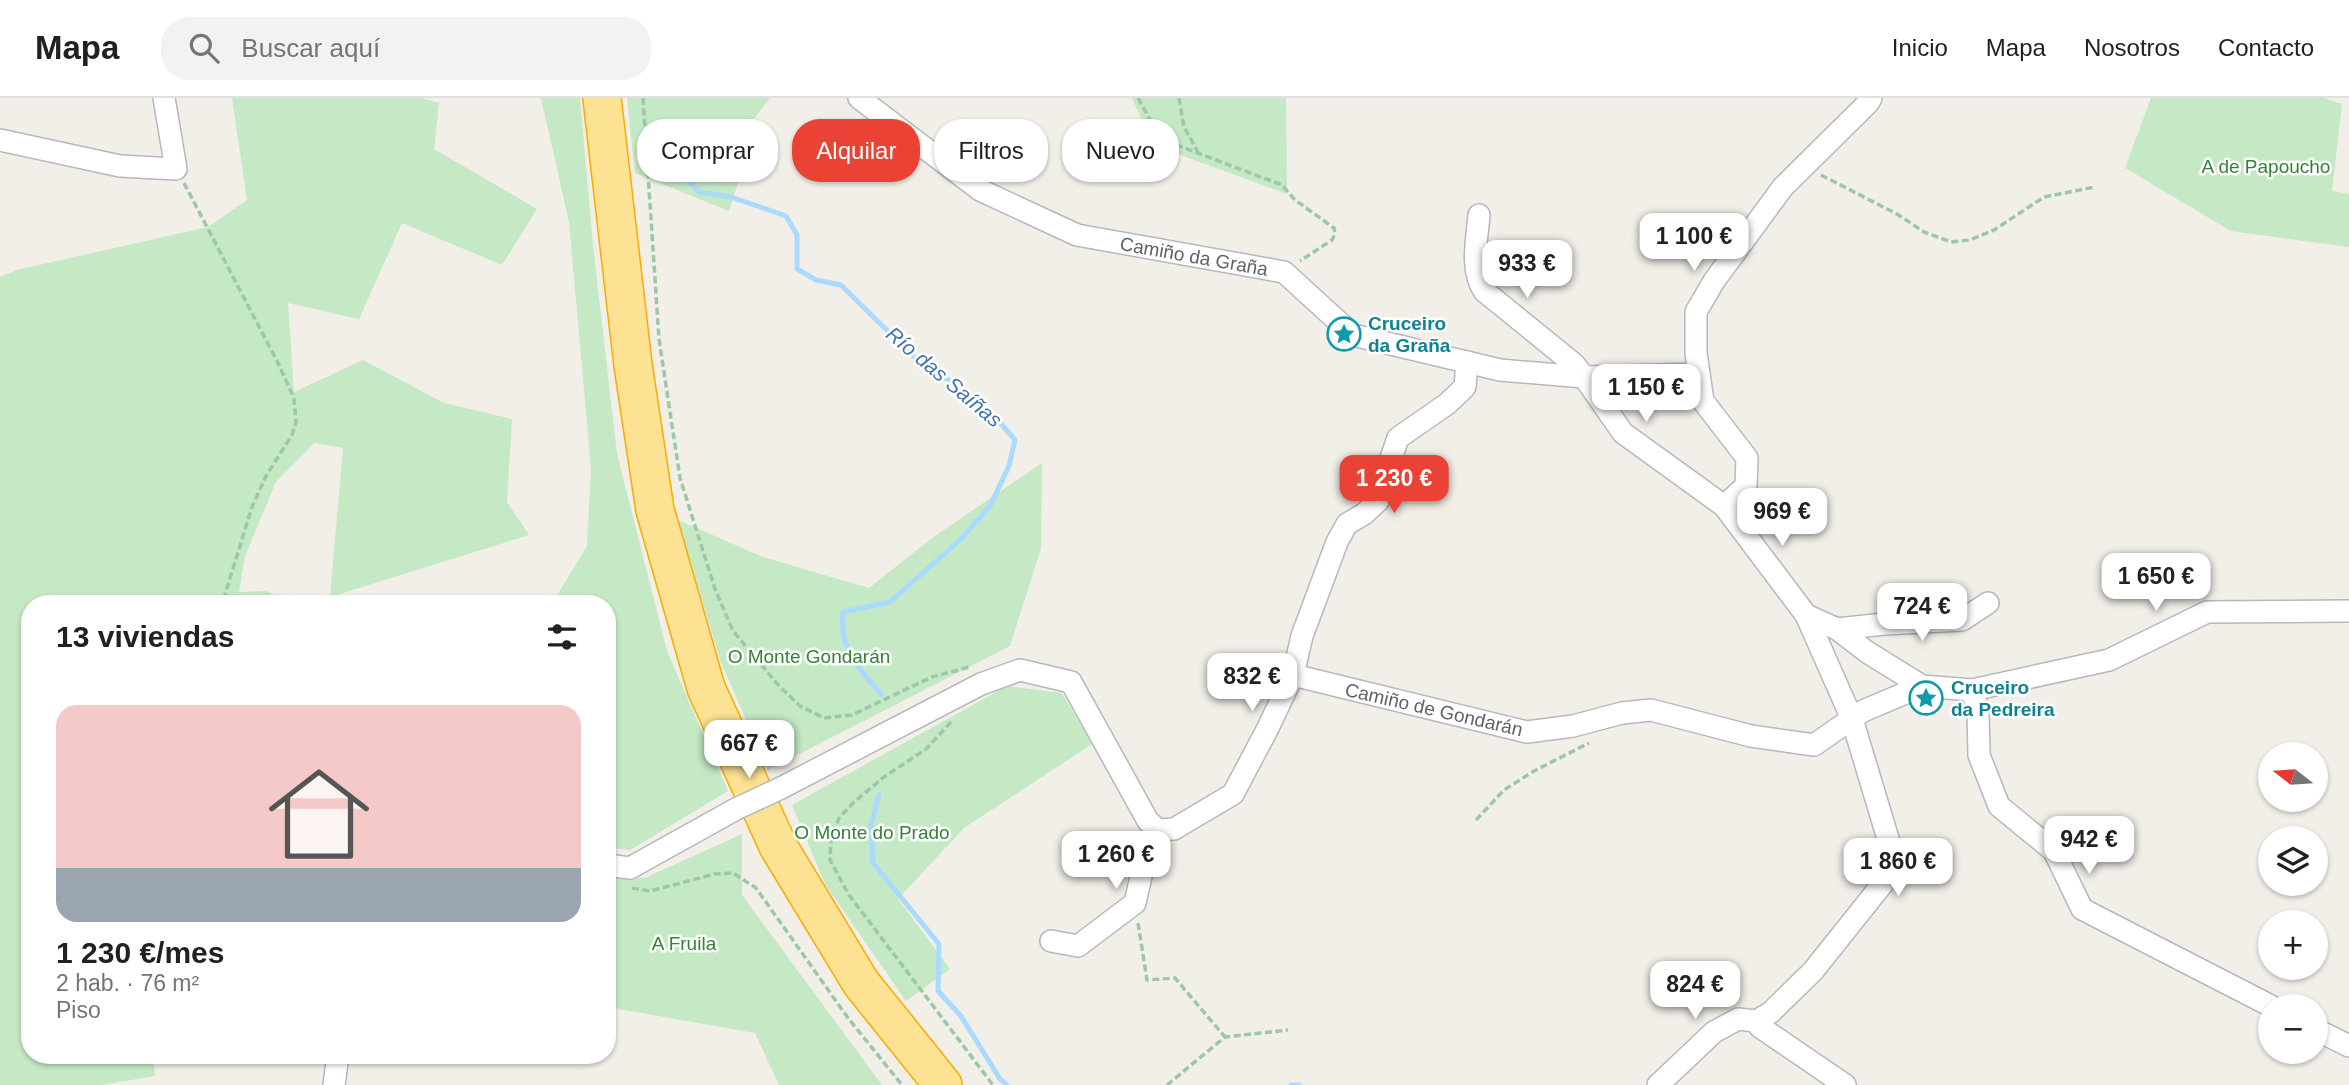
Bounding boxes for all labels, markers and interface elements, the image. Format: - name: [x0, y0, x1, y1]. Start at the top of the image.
- search box: [161, 17, 651, 80]
- text: Mapa: [35, 29, 119, 66]
- icon: search: [185, 29, 223, 67]
- text: Buscar aquí: [241, 33, 380, 63]
- text: Inicio: [1892, 34, 1948, 61]
- text: Mapa: [1986, 34, 2046, 61]
- text: Nosotros: [2084, 34, 2180, 61]
- text: Contacto: [2218, 34, 2314, 61]
- chip: Comprar: [637, 119, 778, 182]
- chip: Alquilar: [792, 119, 920, 182]
- chip: Filtros: [934, 119, 1048, 182]
- chip: Nuevo: [1062, 119, 1179, 182]
- park label: A de Papoucho: [2202, 156, 2330, 177]
- pin: 1 100 €: [1629, 214, 1759, 273]
- text: 1 100 €: [1656, 223, 1732, 249]
- street label: Camiño da Graña: [1118, 233, 1270, 280]
- pin: 933 €: [1478, 240, 1576, 300]
- text: 933 €: [1498, 250, 1556, 276]
- place label: Cruceiro da Graña: [1368, 313, 1451, 356]
- place icon: Cruceiro da Graña: [1325, 315, 1363, 353]
- water label: Río das Saíñas: [882, 322, 1007, 432]
- pin: 1 150 €: [1581, 364, 1711, 424]
- text: 1 150 €: [1608, 374, 1684, 400]
- pin: 1 230 €: [1329, 456, 1459, 515]
- text: 1 230 €: [1356, 465, 1432, 491]
- pin: 969 €: [1733, 489, 1831, 548]
- text: 969 €: [1753, 498, 1811, 524]
- pin: 1 650 €: [2091, 554, 2221, 613]
- text: 1 650 €: [2118, 563, 2194, 589]
- pin: 724 €: [1873, 584, 1971, 643]
- text: 724 €: [1893, 593, 1951, 619]
- icon: filters: [543, 618, 581, 656]
- text: 13 viviendas: [56, 620, 234, 653]
- park label: O Monte Gondarán: [728, 646, 890, 667]
- pin: 832 €: [1203, 654, 1301, 713]
- text: 832 €: [1223, 663, 1281, 689]
- place label: Cruceiro da Pedreira: [1951, 677, 2055, 720]
- street label: Camiño de Gondarán: [1343, 679, 1525, 740]
- place icon: Cruceiro da Pedreira: [1907, 679, 1945, 717]
- pin: 667 €: [700, 720, 798, 780]
- text: 667 €: [720, 730, 778, 756]
- north arrow: [2258, 742, 2328, 812]
- map controls: [2258, 742, 2328, 1064]
- icon: home: [256, 751, 382, 877]
- pin: 942 €: [2040, 816, 2138, 876]
- park label: O Monte do Prado: [794, 822, 950, 843]
- text: 942 €: [2060, 826, 2118, 852]
- button: layers: [2258, 826, 2328, 896]
- pin: 1 260 €: [1051, 832, 1181, 891]
- pin: 1 860 €: [1833, 838, 1963, 898]
- text: 1 260 €: [1078, 841, 1154, 867]
- text: 1 860 €: [1860, 848, 1936, 874]
- button: +: [2258, 910, 2328, 980]
- park label: A Fruila: [652, 933, 717, 954]
- text: 1 230 €/mes: [56, 936, 224, 969]
- pin: 824 €: [1646, 962, 1744, 1021]
- text: 2 hab. · 76 m²: [56, 970, 199, 996]
- text: 824 €: [1666, 971, 1724, 997]
- button: −: [2258, 994, 2328, 1064]
- text: Piso: [56, 997, 101, 1023]

